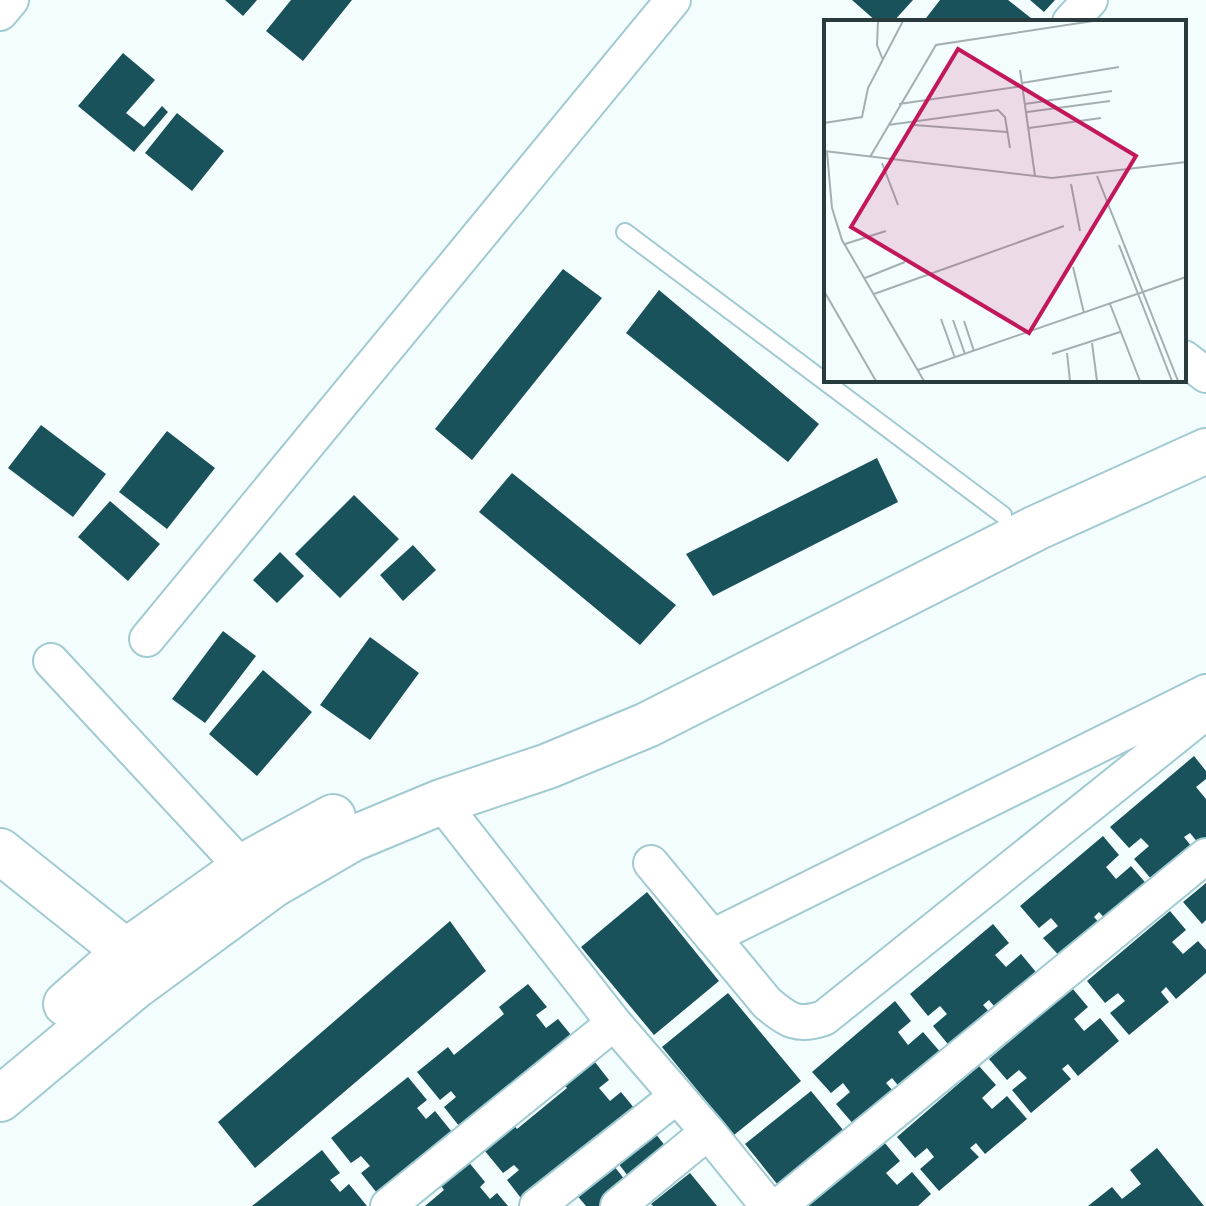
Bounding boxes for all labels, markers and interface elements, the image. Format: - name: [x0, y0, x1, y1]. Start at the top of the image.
- inset map: [824, 20, 1186, 382]

